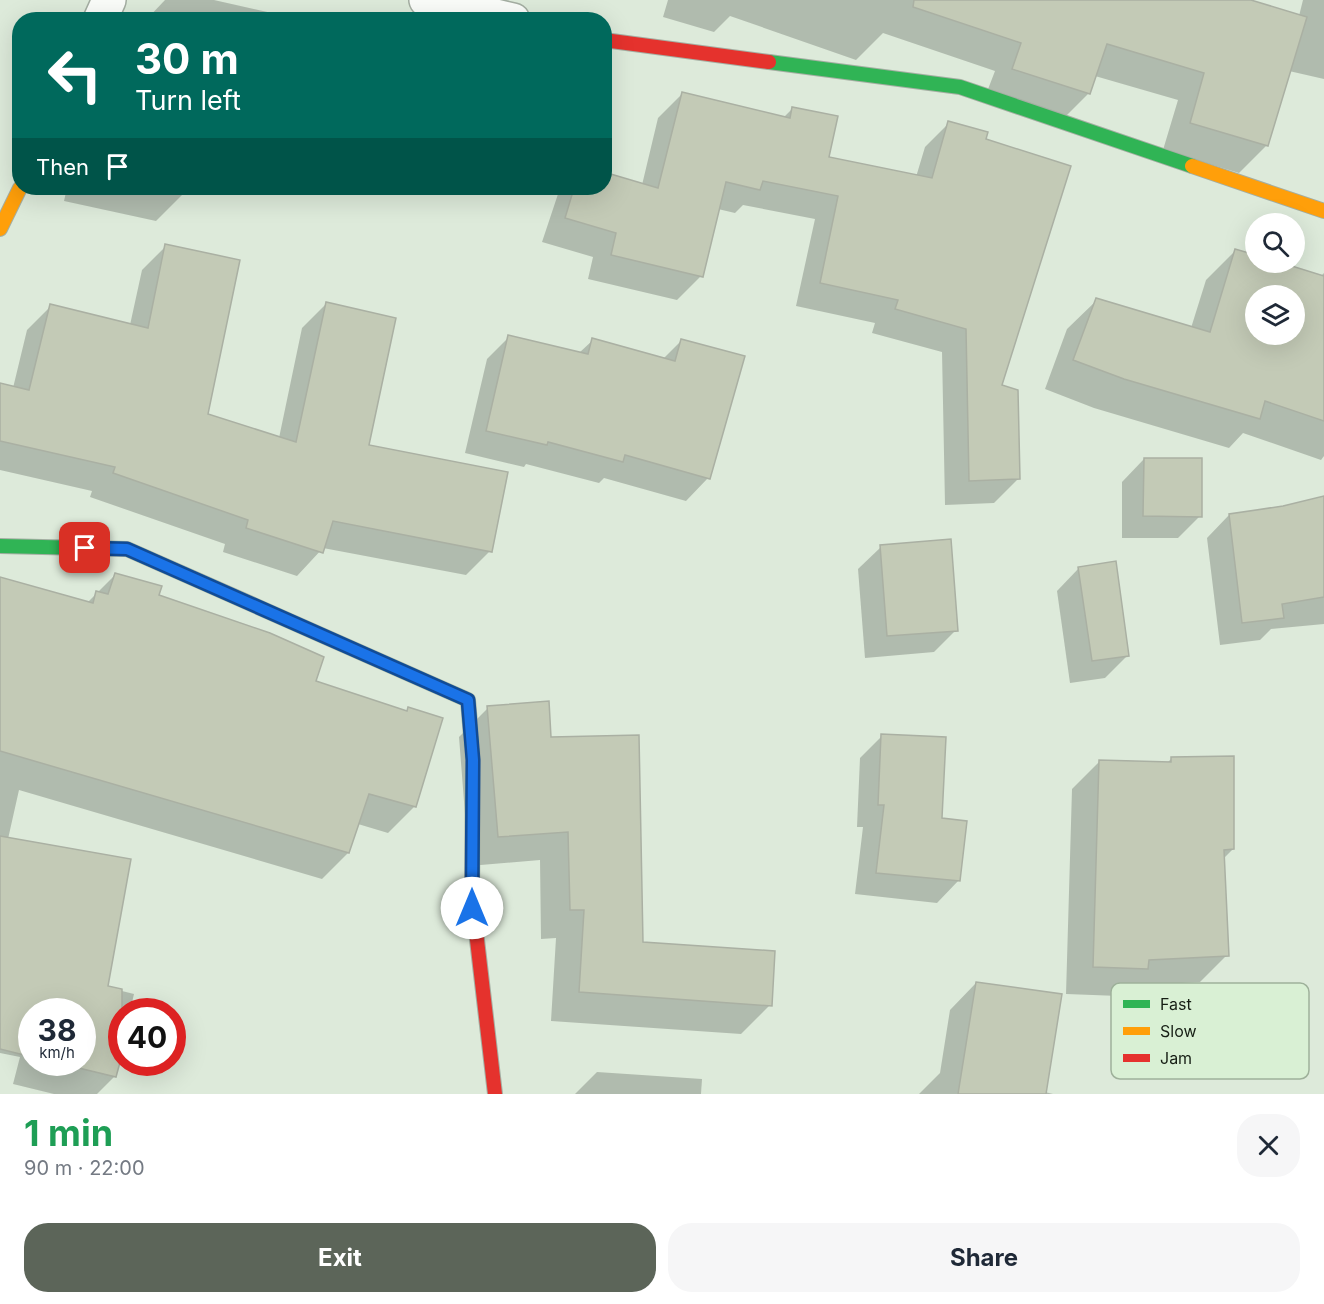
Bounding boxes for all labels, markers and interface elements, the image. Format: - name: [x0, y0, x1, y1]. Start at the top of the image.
- text: 30 m: [135, 33, 239, 84]
- icon: left: [36, 36, 114, 114]
- text: Turn left: [135, 84, 241, 117]
- icon: arrive: [101, 150, 134, 183]
- text: Then: [36, 154, 89, 180]
- map controls: [1245, 213, 1305, 345]
- button: search: [1245, 213, 1305, 273]
- button: layers: [1245, 285, 1305, 345]
- pin: [59, 522, 110, 573]
- icon: arrive: [68, 531, 101, 564]
- position arrow: [440, 876, 504, 940]
- legend: [1111, 983, 1309, 1079]
- text: Fast: [1160, 994, 1192, 1014]
- speed limit sign: 40: [108, 998, 186, 1076]
- text: 38: [38, 1012, 76, 1048]
- text: Slow: [1160, 1021, 1197, 1041]
- text: km/h: [39, 1043, 75, 1062]
- text: Jam: [1160, 1048, 1192, 1068]
- text: 1 min: [24, 1111, 113, 1155]
- button: close: [1237, 1114, 1300, 1177]
- text: 90 m · 22:00: [24, 1156, 145, 1180]
- button: Exit: [24, 1223, 656, 1292]
- button: Share: [668, 1223, 1300, 1292]

